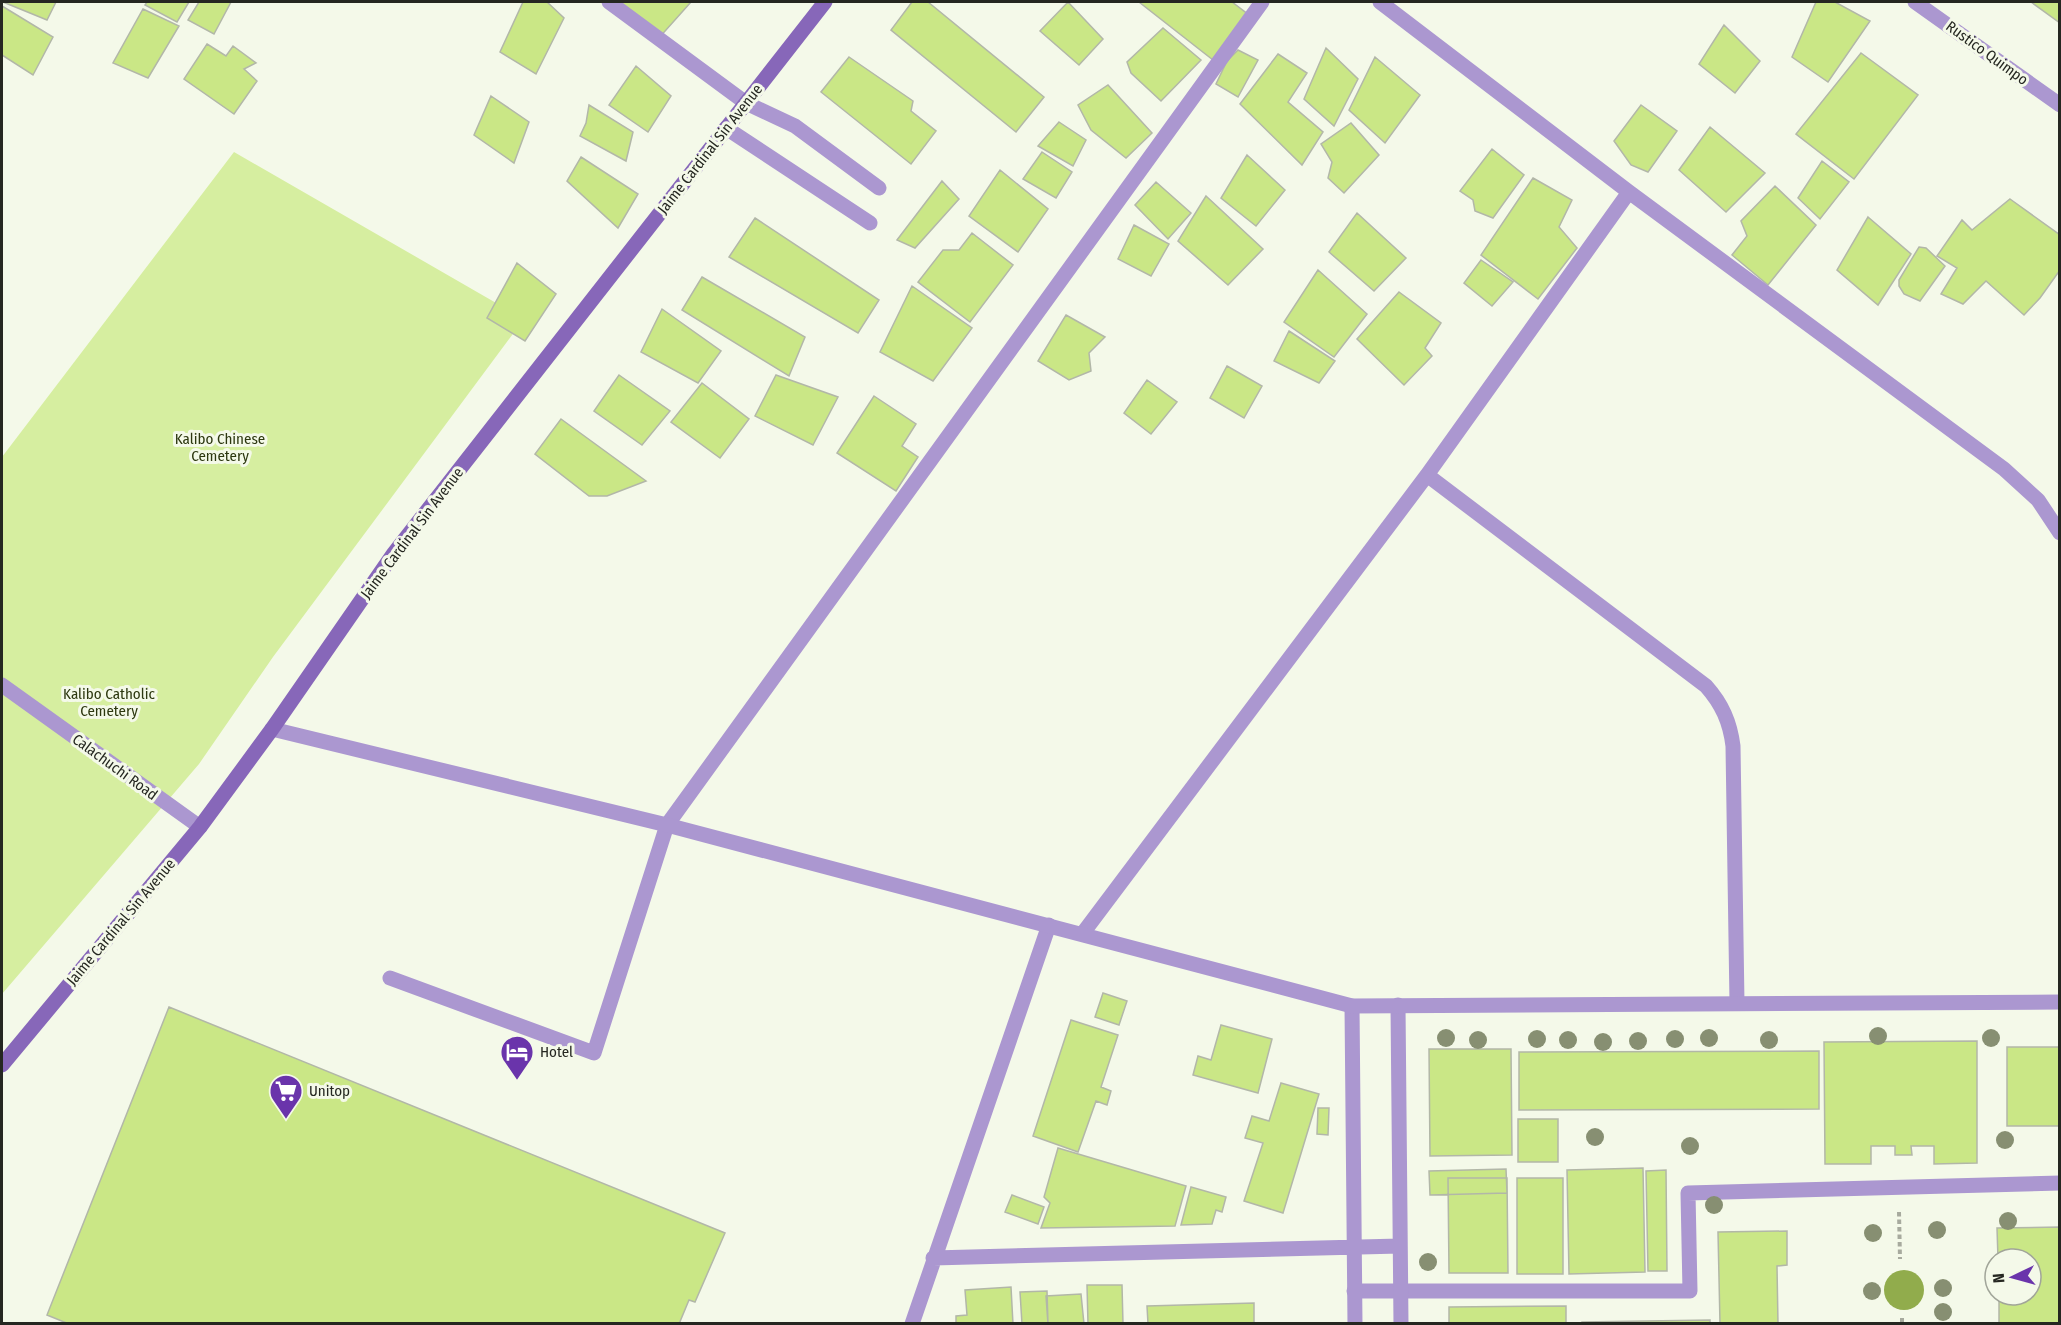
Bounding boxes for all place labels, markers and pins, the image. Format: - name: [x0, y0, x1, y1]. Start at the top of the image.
- hotel icon: Hotel: [499, 1034, 535, 1081]
- place label: Hotel: [540, 1043, 573, 1061]
- supermarket icon: Unitop: [268, 1073, 304, 1120]
- place label: Unitop: [309, 1082, 350, 1100]

